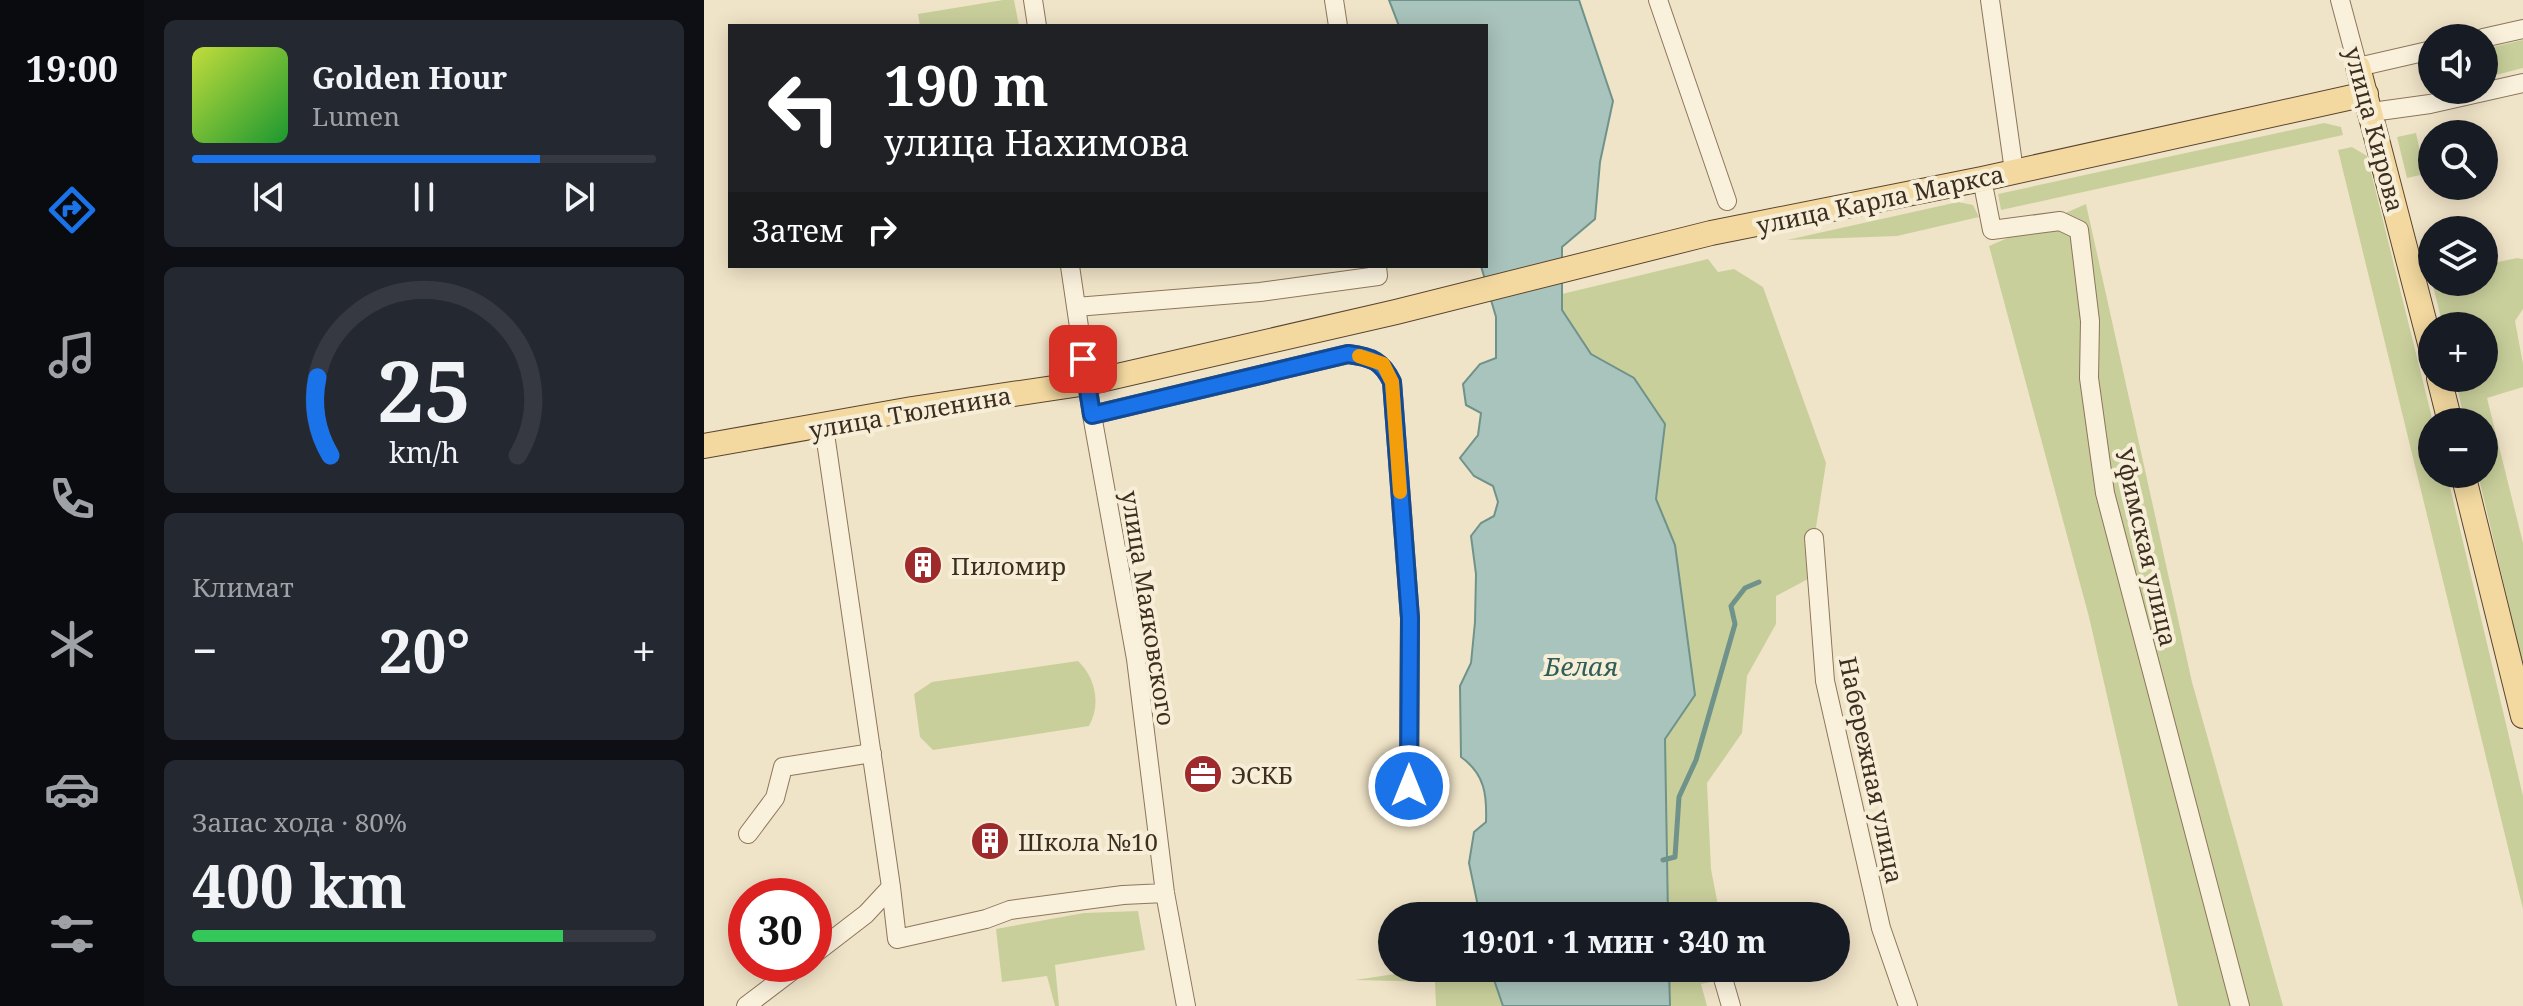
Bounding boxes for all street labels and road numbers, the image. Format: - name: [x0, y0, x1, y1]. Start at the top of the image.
- street label: улица Кирова: [2337, 43, 2413, 215]
- street label: улица Карла Маркса: [1753, 157, 2007, 241]
- street label: улица Тюленина: [806, 378, 1014, 446]
- street label: Уфимская улица: [2108, 445, 2186, 649]
- street label: улица Маяковского: [1114, 488, 1184, 728]
- street label: Набережная улица: [1832, 654, 1912, 886]

